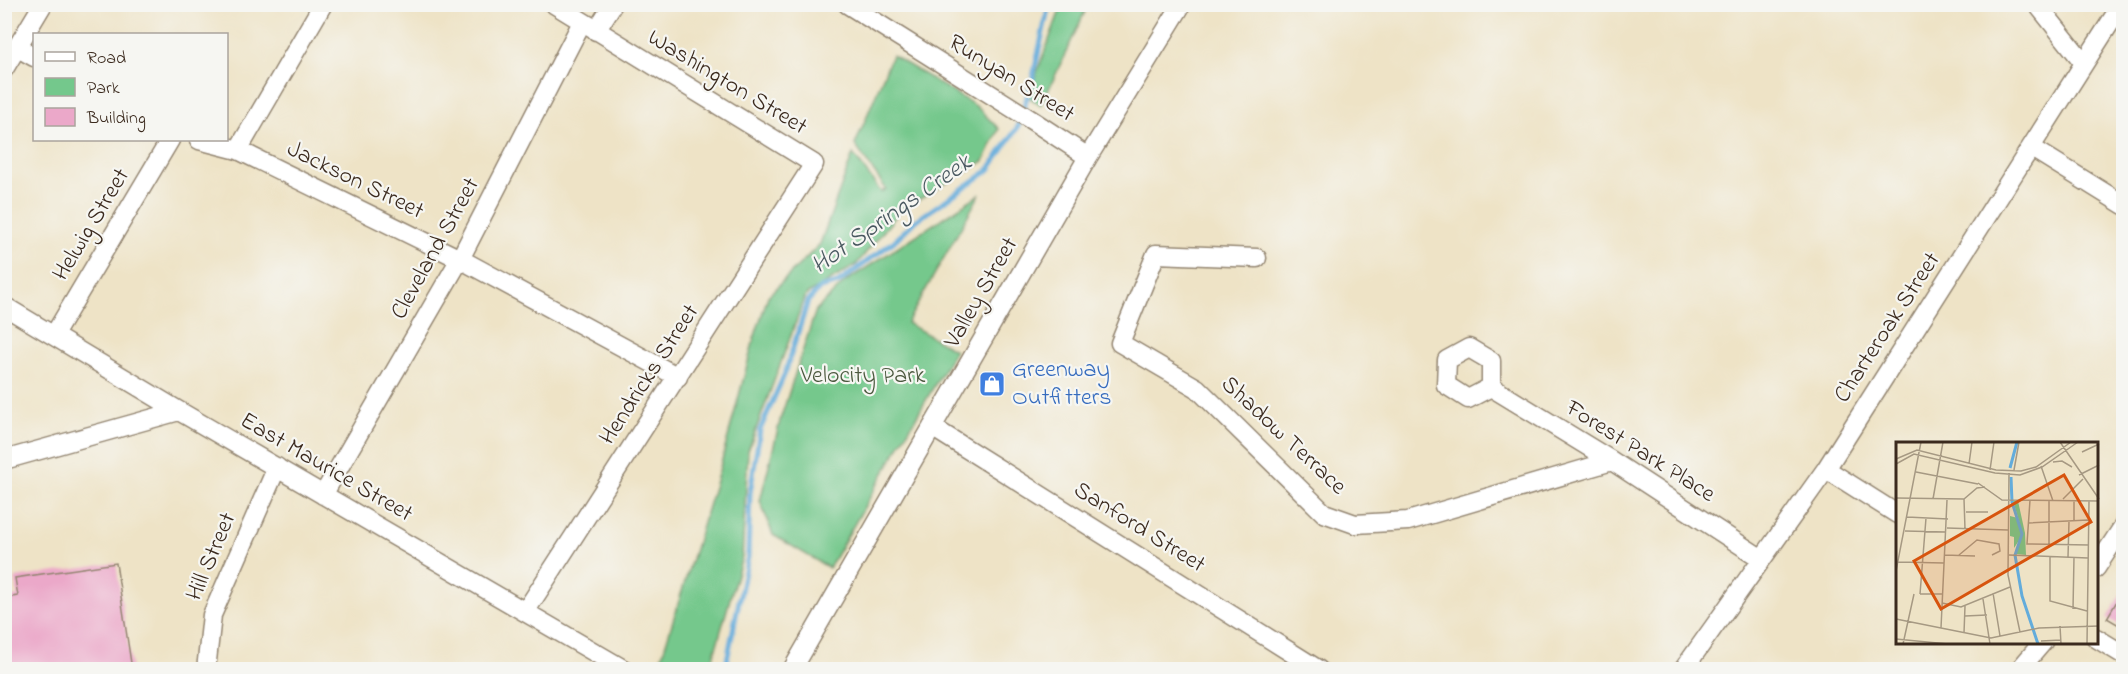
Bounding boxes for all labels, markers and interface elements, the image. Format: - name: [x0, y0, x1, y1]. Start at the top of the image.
- street label: Washington Street: [640, 21, 814, 145]
- street label: Runyan Street: [940, 26, 1081, 133]
- legend: [33, 33, 228, 141]
- text: Road: [87, 46, 126, 72]
- text: Park: [87, 76, 120, 102]
- text: Building: [86, 106, 146, 133]
- street label: Jackson Street: [280, 133, 430, 229]
- water label: Hot Springs Creek: [804, 144, 982, 285]
- street label: Helwig Street: [45, 162, 139, 288]
- street label: Cleveland Street: [383, 172, 489, 326]
- street label: Valley Street: [936, 231, 1029, 356]
- street label: Charteroak Street: [1826, 246, 1950, 410]
- street label: Hendricks Street: [591, 298, 709, 452]
- place label: Greenway Outfitters: [1012, 353, 1111, 416]
- park label: Velocity Park: [800, 359, 926, 395]
- street label: Shadow Terrace: [1212, 368, 1354, 504]
- shop icon: Greenway Outfitters: [977, 369, 1007, 399]
- street label: Forest Park Place: [1558, 391, 1722, 512]
- street label: East Maurice Street: [233, 404, 419, 532]
- inset map: [1896, 442, 2098, 644]
- street label: Sanford Street: [1066, 473, 1212, 583]
- street label: Hill Street: [178, 507, 246, 607]

